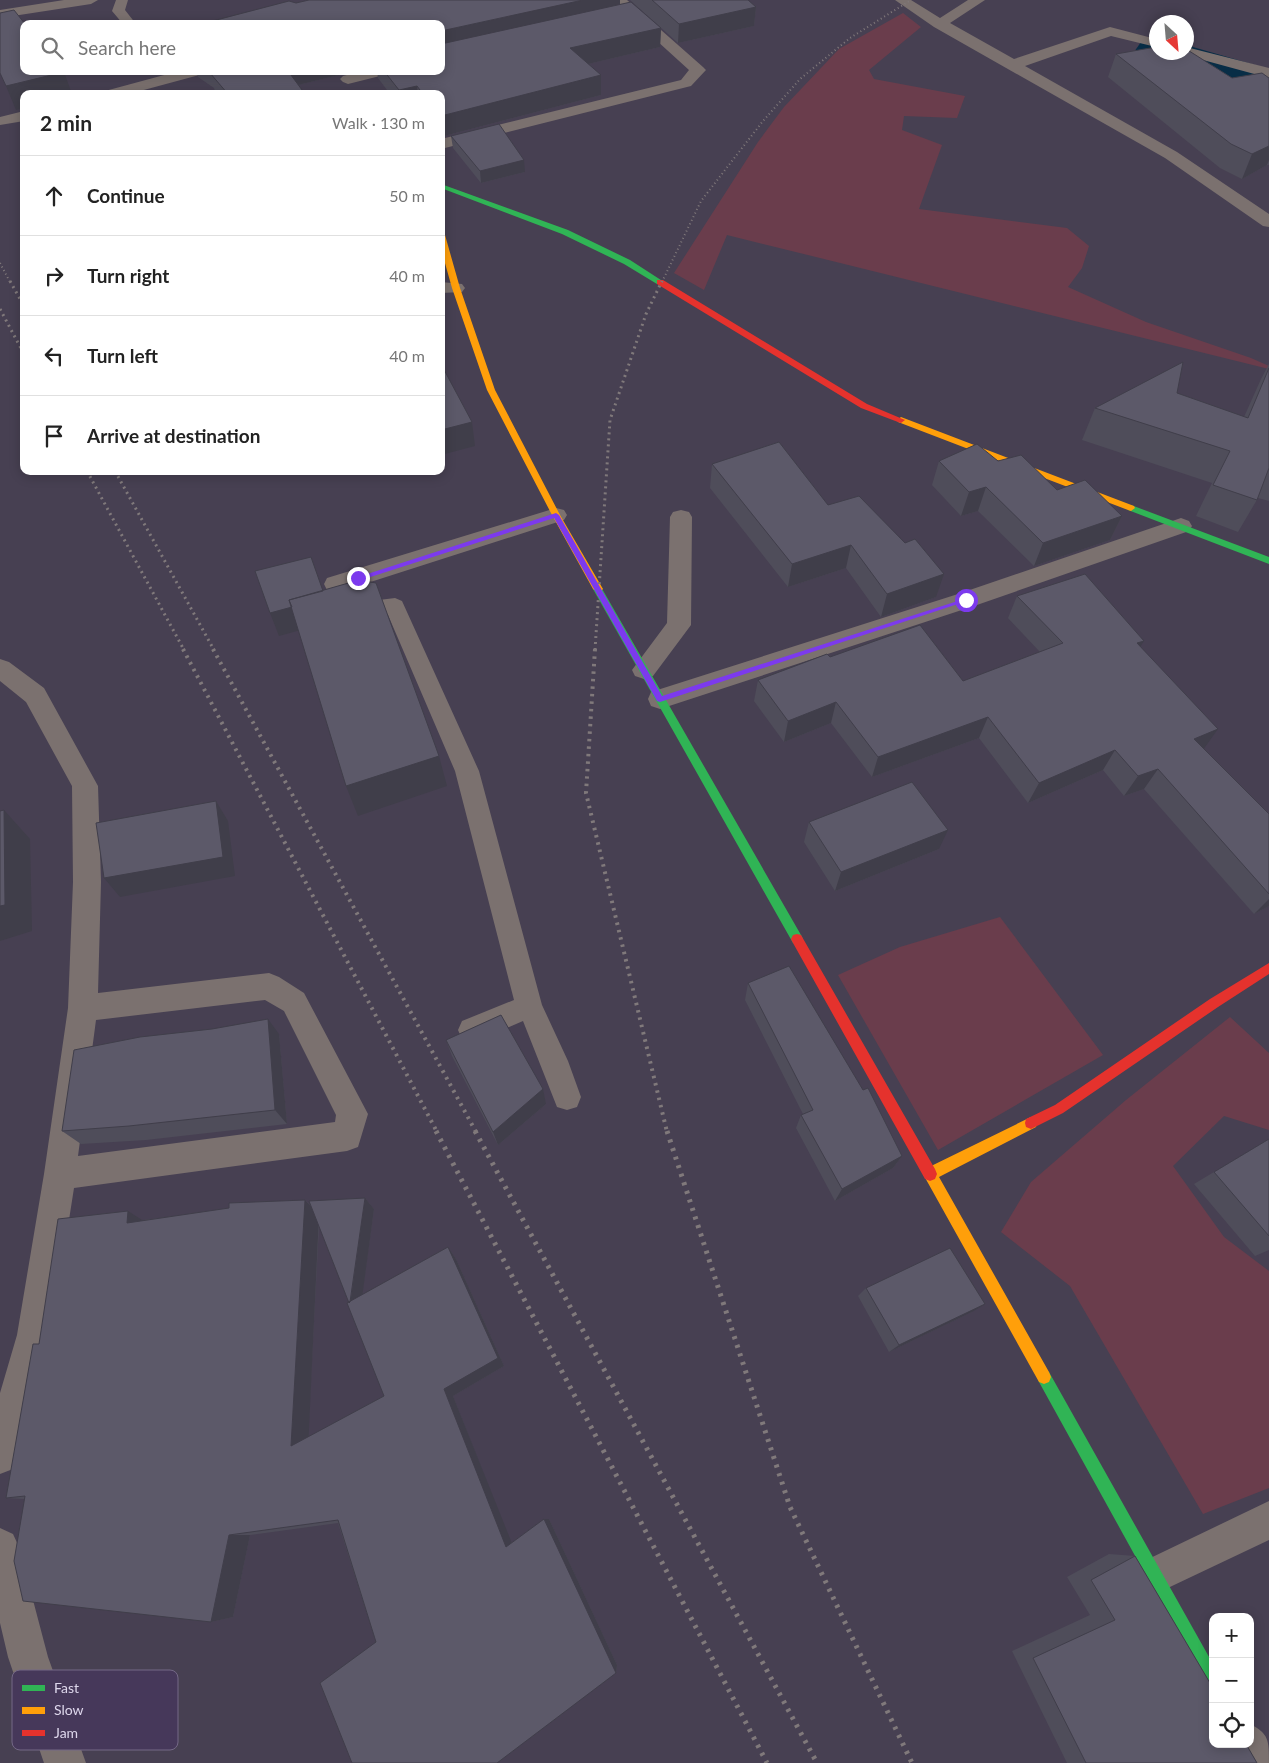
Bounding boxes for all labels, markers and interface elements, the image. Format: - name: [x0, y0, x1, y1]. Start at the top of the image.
- north arrow: [1149, 15, 1194, 60]
- search box: [20, 20, 445, 75]
- icon: search: [38, 34, 66, 62]
- text: Search here: [78, 36, 176, 59]
- text: 2 min: [40, 110, 92, 135]
- text: Walk · 130 m: [332, 113, 425, 132]
- icon: ahead: [40, 182, 68, 210]
- text: Continue: [87, 184, 165, 207]
- text: 50 m: [389, 186, 425, 205]
- icon: right: [40, 262, 68, 290]
- text: Turn right: [87, 264, 169, 287]
- text: 40 m: [389, 266, 425, 285]
- icon: left: [40, 342, 68, 370]
- text: Turn left: [87, 344, 158, 367]
- text: 40 m: [389, 346, 425, 365]
- icon: arrive: [40, 422, 68, 450]
- text: Arrive at destination: [87, 424, 260, 447]
- route end: [347, 567, 370, 590]
- route start: [955, 589, 978, 612]
- map controls: [1209, 1613, 1254, 1748]
- button: +: [1209, 1613, 1254, 1658]
- button: −: [1209, 1658, 1254, 1703]
- legend: [12, 1670, 178, 1750]
- text: Fast: [54, 1679, 79, 1696]
- text: Slow: [54, 1701, 84, 1718]
- button: locate: [1209, 1703, 1254, 1748]
- text: Jam: [54, 1724, 78, 1741]

